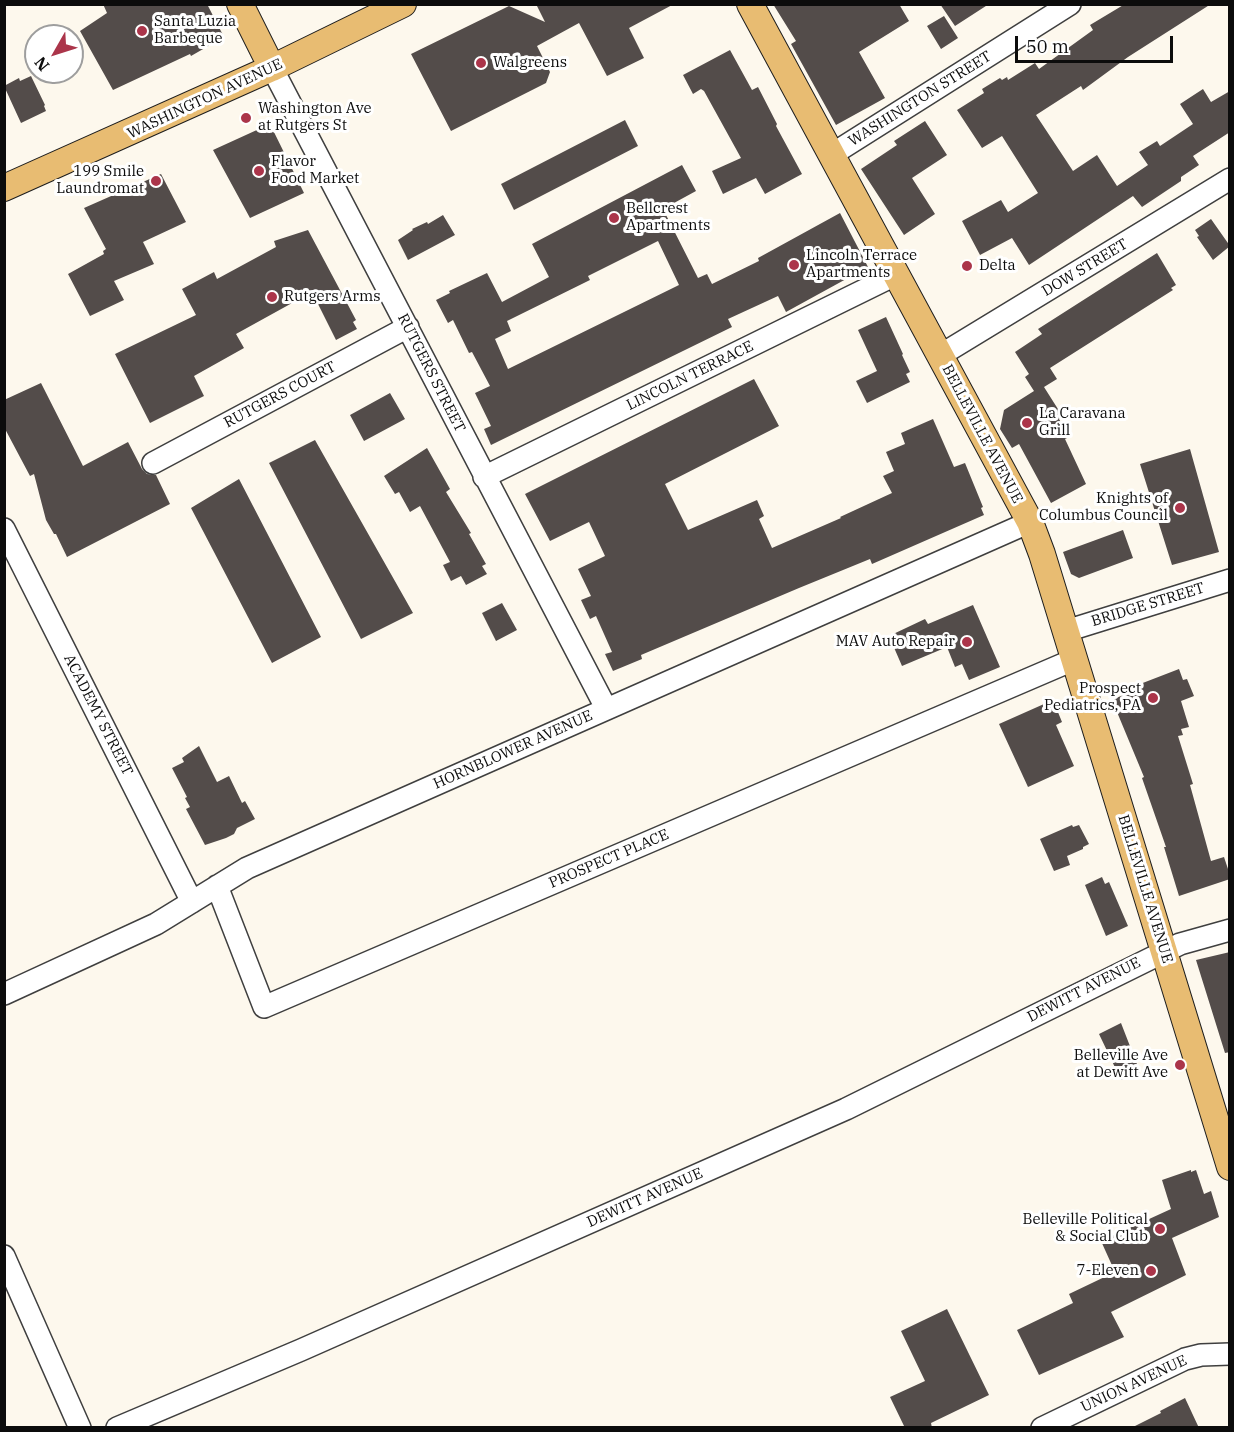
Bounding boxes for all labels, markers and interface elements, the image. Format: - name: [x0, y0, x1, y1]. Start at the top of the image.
- place label: Santa Luzia Barbeque: [154, 13, 236, 48]
- north arrow: [24, 24, 84, 84]
- marker: Santa Luzia Barbeque: [135, 24, 149, 38]
- scale bar: [1018, 24, 1176, 62]
- text: 50 m: [1026, 35, 1069, 58]
- street label: WASHINGTON STREET: [845, 48, 995, 150]
- text: N: [30, 53, 53, 75]
- place label: Walgreens: [493, 54, 567, 72]
- street label: WASHINGTON AVENUE: [125, 55, 285, 143]
- marker: Walgreens: [474, 56, 488, 70]
- place label: Washington Ave at Rutgers St: [258, 100, 372, 135]
- marker: Washington Ave at Rutgers St: [239, 111, 253, 125]
- place label: Flavor Food Market: [271, 153, 359, 188]
- place label: 199 Smile Laundromat: [56, 163, 144, 198]
- marker: Flavor Food Market: [252, 164, 266, 178]
- marker: 199 Smile Laundromat: [149, 174, 163, 188]
- place label: Bellcrest Apartments: [626, 200, 710, 235]
- marker: Bellcrest Apartments: [607, 211, 621, 225]
- street label: DOW STREET: [1039, 235, 1131, 301]
- place label: Lincoln Terrace Apartments: [806, 247, 917, 282]
- place label: Delta: [979, 257, 1016, 275]
- marker: Lincoln Terrace Apartments: [787, 258, 801, 272]
- marker: Delta: [960, 259, 974, 273]
- place label: Rutgers Arms: [284, 288, 381, 306]
- marker: Rutgers Arms: [265, 290, 279, 304]
- street label: RUTGERS STREET: [393, 311, 469, 435]
- street label: LINCOLN TERRACE: [624, 337, 756, 415]
- street label: RUTGERS COURT: [221, 358, 339, 432]
- street label: BELLEVILLE AVENUE: [938, 362, 1026, 506]
- place label: La Caravana Grill: [1039, 405, 1126, 440]
- marker: La Caravana Grill: [1020, 416, 1034, 430]
- place label: Knights of Columbus Council: [1039, 490, 1168, 525]
- marker: Knights of Columbus Council: [1173, 501, 1187, 515]
- street label: BRIDGE STREET: [1089, 579, 1207, 631]
- place label: MAV Auto Repair: [836, 633, 955, 651]
- marker: MAV Auto Repair: [960, 635, 974, 649]
- street label: ACADEMY STREET: [60, 651, 136, 779]
- place label: Prospect Pediatrics, PA: [1044, 680, 1141, 715]
- marker: Prospect Pediatrics, PA: [1146, 691, 1160, 705]
- street label: HORNBLOWER AVENUE: [430, 707, 596, 793]
- street label: BELLEVILLE AVENUE: [1114, 813, 1176, 965]
- street label: PROSPECT PLACE: [546, 826, 672, 892]
- street label: DEWITT AVENUE: [1024, 954, 1144, 1026]
- place label: Belleville Ave at Dewitt Ave: [1074, 1047, 1168, 1082]
- marker: Belleville Ave at Dewitt Ave: [1173, 1058, 1187, 1072]
- street label: DEWITT AVENUE: [584, 1164, 706, 1232]
- place label: Belleville Political & Social Club: [1022, 1211, 1148, 1246]
- marker: Belleville Political & Social Club: [1153, 1222, 1167, 1236]
- place label: 7-Eleven: [1076, 1262, 1139, 1280]
- marker: 7-Eleven: [1144, 1264, 1158, 1278]
- street label: UNION AVENUE: [1078, 1352, 1190, 1416]

